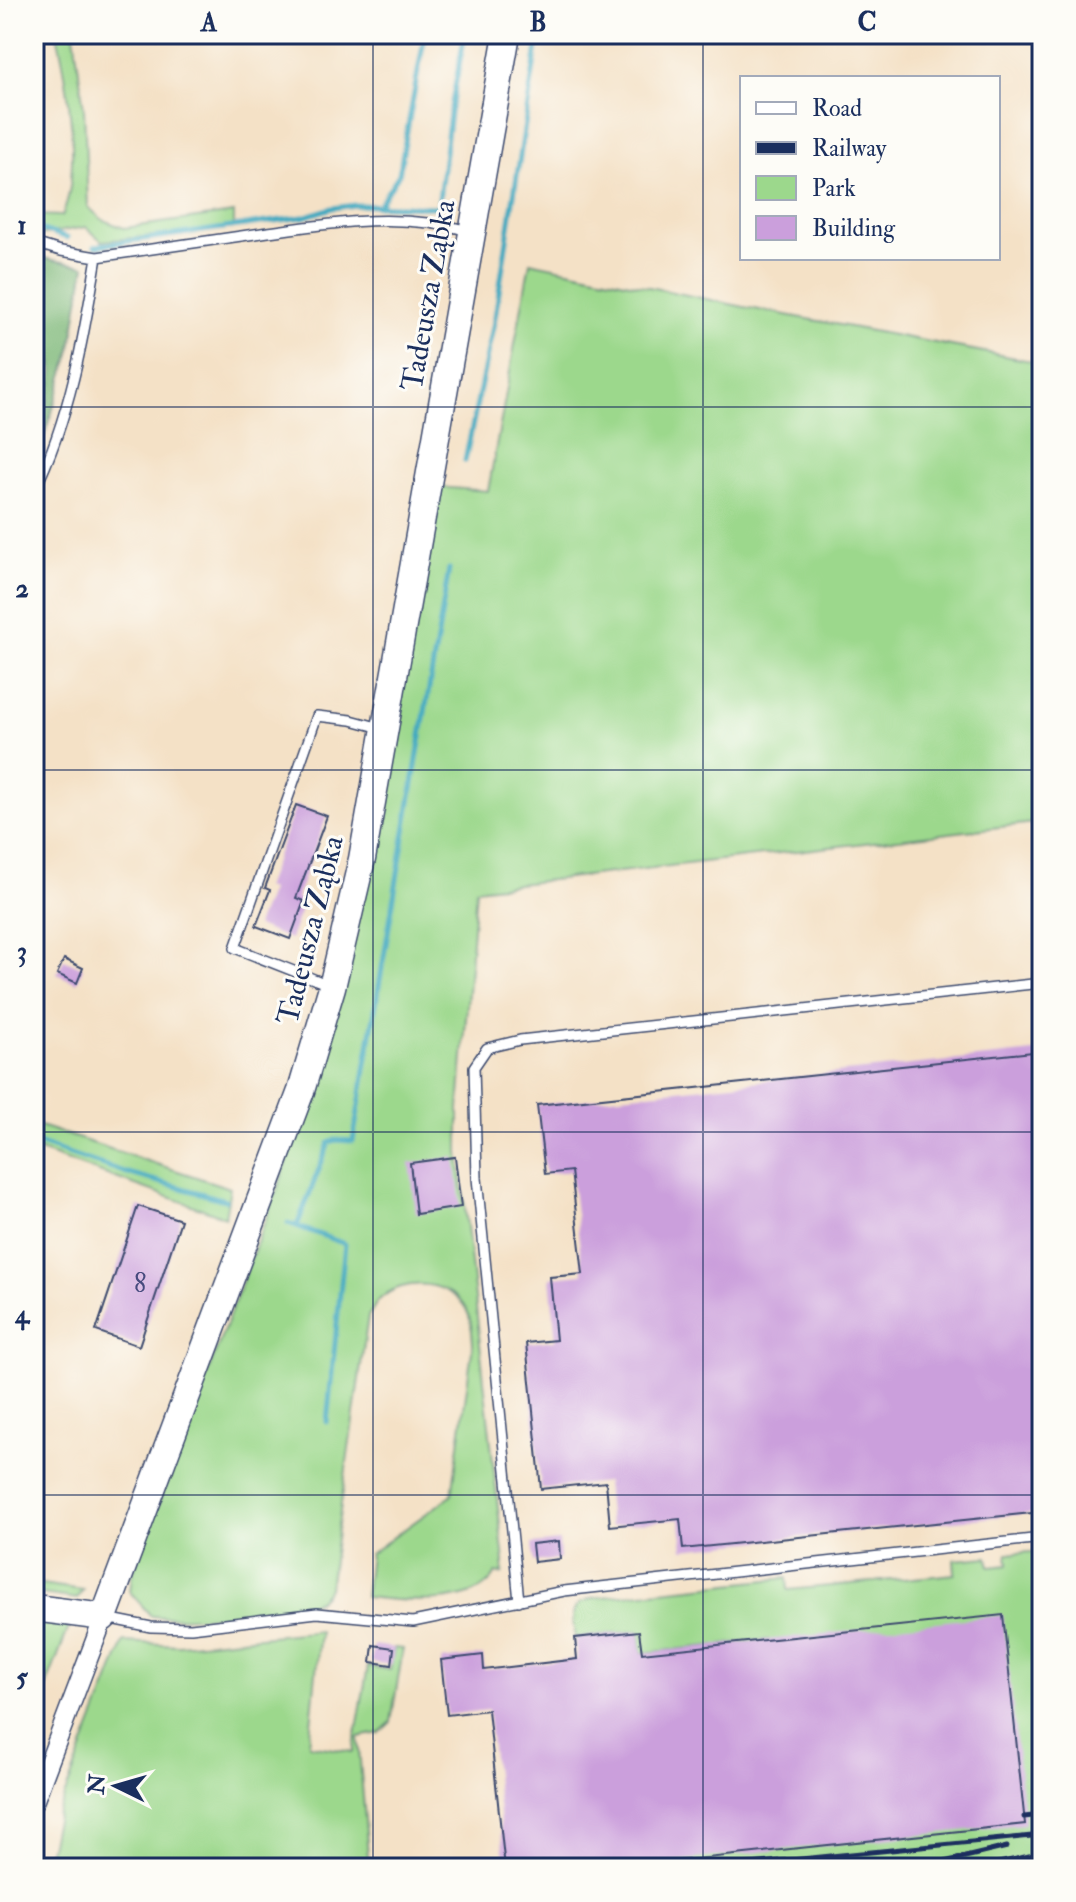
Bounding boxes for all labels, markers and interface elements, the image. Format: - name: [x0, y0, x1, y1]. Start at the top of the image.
- text: A: [200, 7, 218, 39]
- text: B: [529, 7, 547, 39]
- text: C: [857, 7, 877, 39]
- legend: [740, 76, 1000, 260]
- text: Road: [812, 93, 862, 124]
- text: Railway: [812, 133, 887, 164]
- text: Park: [812, 173, 856, 204]
- street label: Tadeusza Ząbka: [393, 196, 464, 394]
- text: 1: [17, 210, 27, 242]
- text: Building: [812, 213, 896, 244]
- text: 2: [15, 573, 29, 605]
- street label: Tadeusza Ząbka: [269, 831, 352, 1028]
- text: 3: [17, 936, 27, 968]
- house number: 8: [134, 1268, 146, 1300]
- text: 4: [14, 1299, 31, 1331]
- text: 5: [16, 1662, 28, 1694]
- north arrow: [76, 1746, 156, 1826]
- text: N: [82, 1773, 112, 1796]

